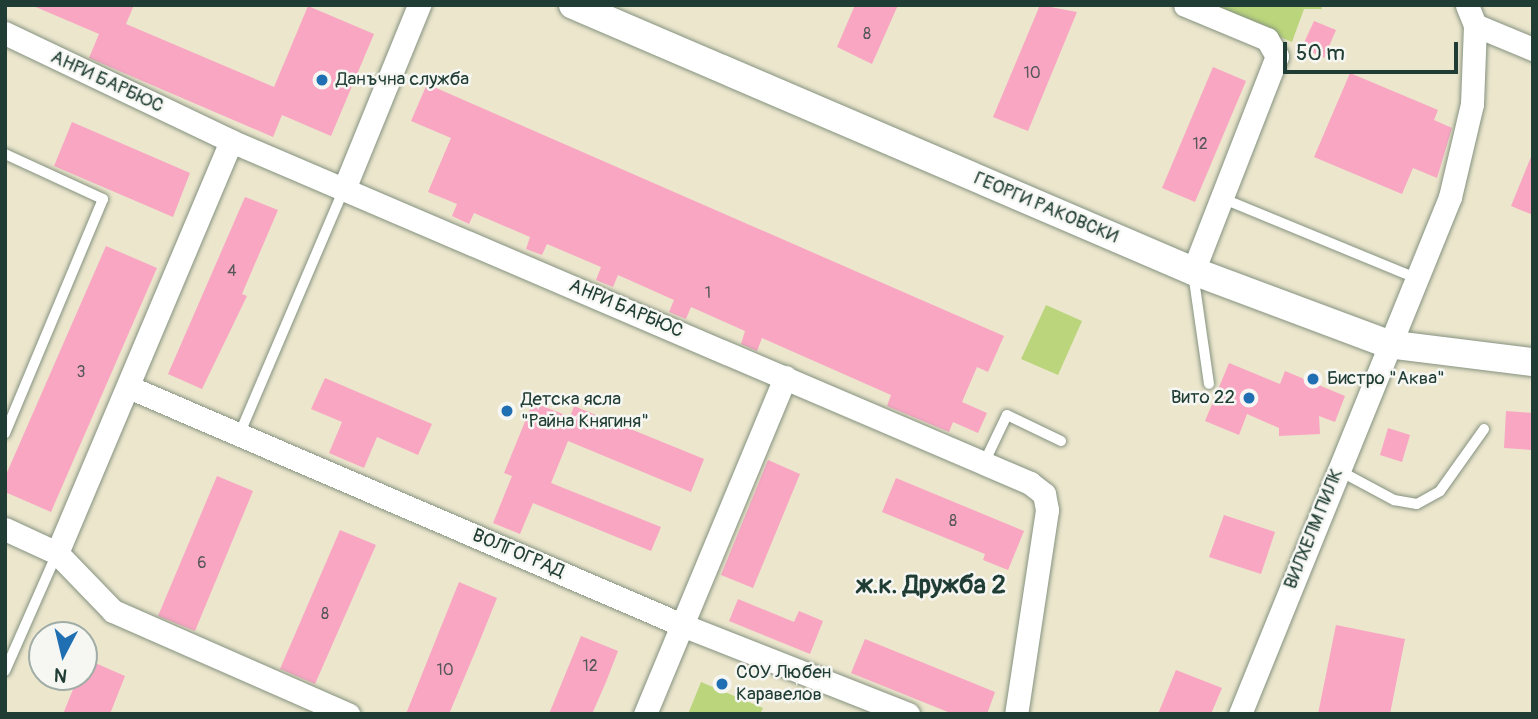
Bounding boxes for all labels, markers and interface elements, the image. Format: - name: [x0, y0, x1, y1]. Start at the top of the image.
- house number: 8: [863, 24, 871, 44]
- scale bar: [1286, 28, 1461, 72]
- text: 50 m: [1296, 40, 1345, 67]
- street label: АНРИ БАРБЮС: [47, 46, 167, 118]
- house number: 10: [1023, 63, 1041, 83]
- place label: Данъчна служба: [336, 69, 469, 91]
- marker: Данъчна служба: [314, 72, 330, 88]
- house number: 12: [1192, 134, 1208, 154]
- street label: ГЕОРГИ РАКОВСКИ: [970, 167, 1122, 249]
- house number: 4: [227, 261, 237, 281]
- street label: АНРИ БАРБЮС: [565, 275, 687, 343]
- house number: 1: [705, 283, 711, 303]
- house number: 3: [77, 362, 85, 382]
- place label: Бистро "Аква": [1327, 368, 1445, 390]
- marker: Бистро "Аква": [1305, 371, 1321, 387]
- place label: Вито 22: [1171, 387, 1235, 409]
- place label: Детска ясла "Райна Княгиня": [521, 389, 649, 433]
- marker: Вито 22: [1241, 390, 1257, 406]
- marker: Детска ясла "Райна Княгиня": [499, 403, 515, 419]
- street label: ВИЛХЕЛМ ПИЛК: [1279, 465, 1349, 593]
- house number: 8: [949, 511, 957, 531]
- street label: ВОЛГОГРАД: [469, 524, 567, 584]
- house number: 6: [197, 553, 207, 573]
- district label: ж.к. Дружба 2: [856, 570, 1006, 602]
- house number: 8: [321, 604, 329, 624]
- north arrow: [28, 621, 98, 691]
- house number: 12: [582, 656, 598, 676]
- house number: 10: [436, 660, 454, 680]
- text: N: [53, 662, 69, 688]
- place label: СОУ Любен Каравелов: [736, 662, 831, 706]
- marker: СОУ Любен Каравелов: [714, 676, 730, 692]

